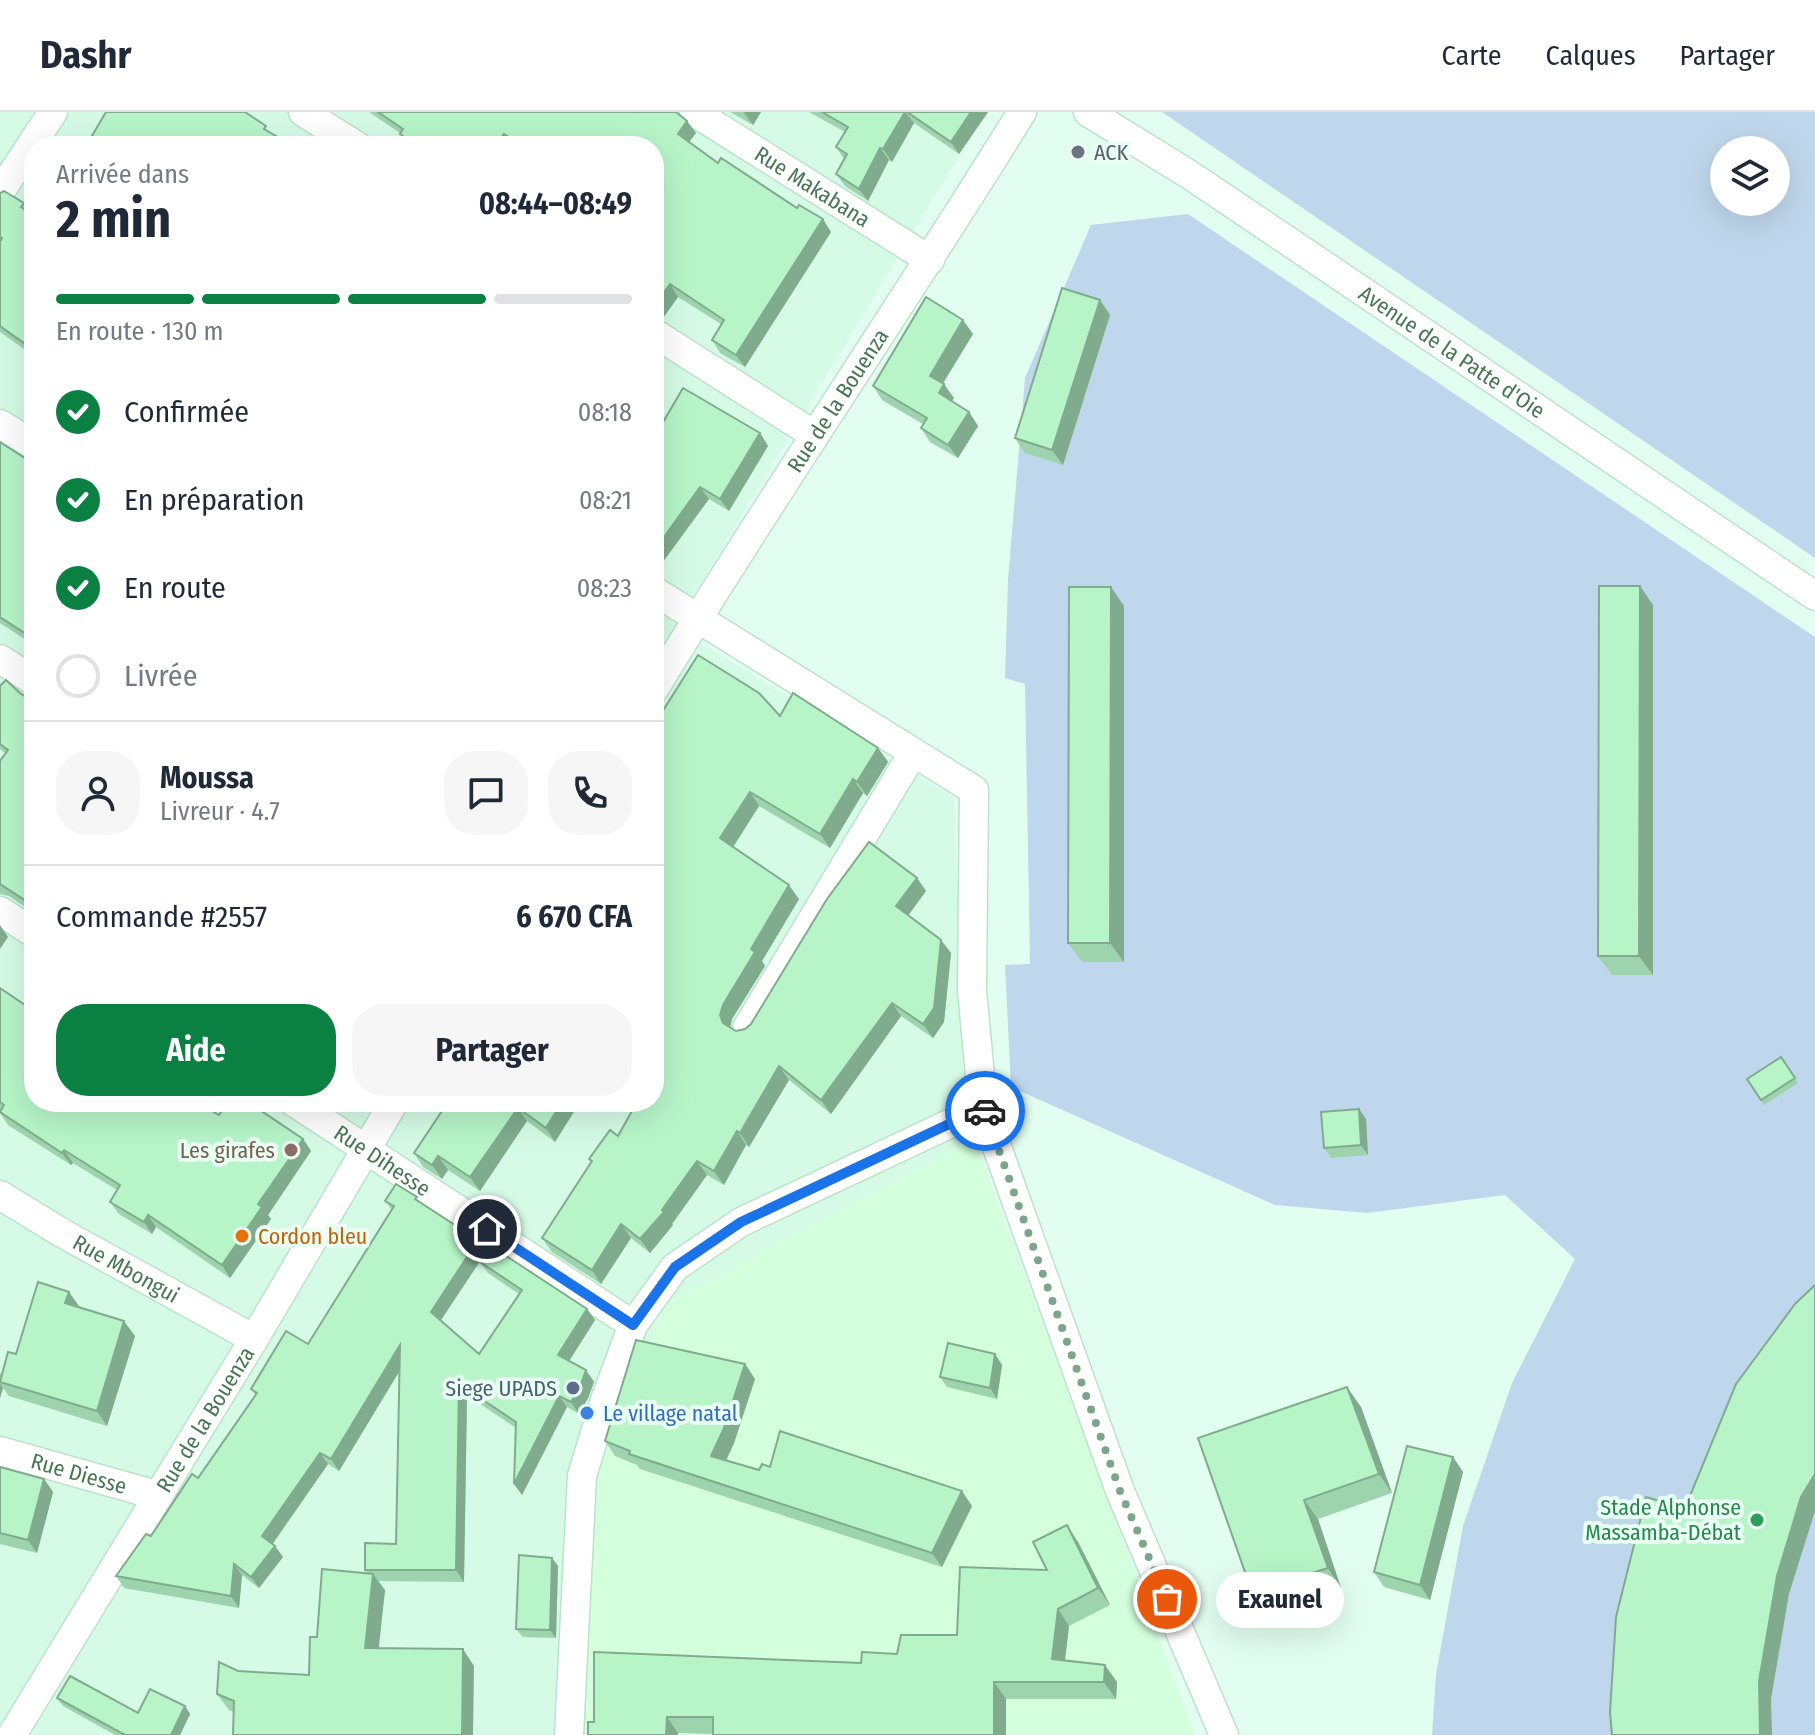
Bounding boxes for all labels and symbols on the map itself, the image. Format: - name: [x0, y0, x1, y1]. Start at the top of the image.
- place label: ACK: [1094, 139, 1129, 166]
- street label: Rue Makabana: [750, 140, 875, 233]
- marker: ACK: [1069, 143, 1087, 161]
- street label: Avenue de la Patte d'Oie: [1354, 279, 1550, 424]
- street label: Rue de la Bouenza: [781, 323, 894, 477]
- courier: [945, 1071, 1025, 1151]
- street label: Rue Dihesse: [329, 1119, 436, 1202]
- place label: Les girafes: [180, 1137, 275, 1164]
- marker: Les girafes: [282, 1141, 300, 1159]
- pin: [453, 1195, 521, 1263]
- place label: Cordon bleu: [258, 1223, 367, 1250]
- marker: Cordon bleu: [233, 1227, 251, 1245]
- street label: Rue Mbongui: [68, 1228, 184, 1309]
- street label: Rue de la Bouenza: [150, 1341, 260, 1497]
- place label: Siege UPADS: [445, 1375, 557, 1402]
- marker: Siege UPADS: [564, 1379, 582, 1397]
- place label: Le village natal: [603, 1400, 738, 1427]
- marker: Le village natal: [578, 1404, 596, 1422]
- street label: Rue Diesse: [28, 1447, 130, 1500]
- place label: Stade Alphonse Massamba-Débat: [1585, 1494, 1742, 1546]
- marker: Stade Alphonse Massamba-Débat: [1748, 1511, 1766, 1529]
- pin: [1133, 1565, 1201, 1633]
- callout: Exaunel: [1215, 1571, 1343, 1627]

